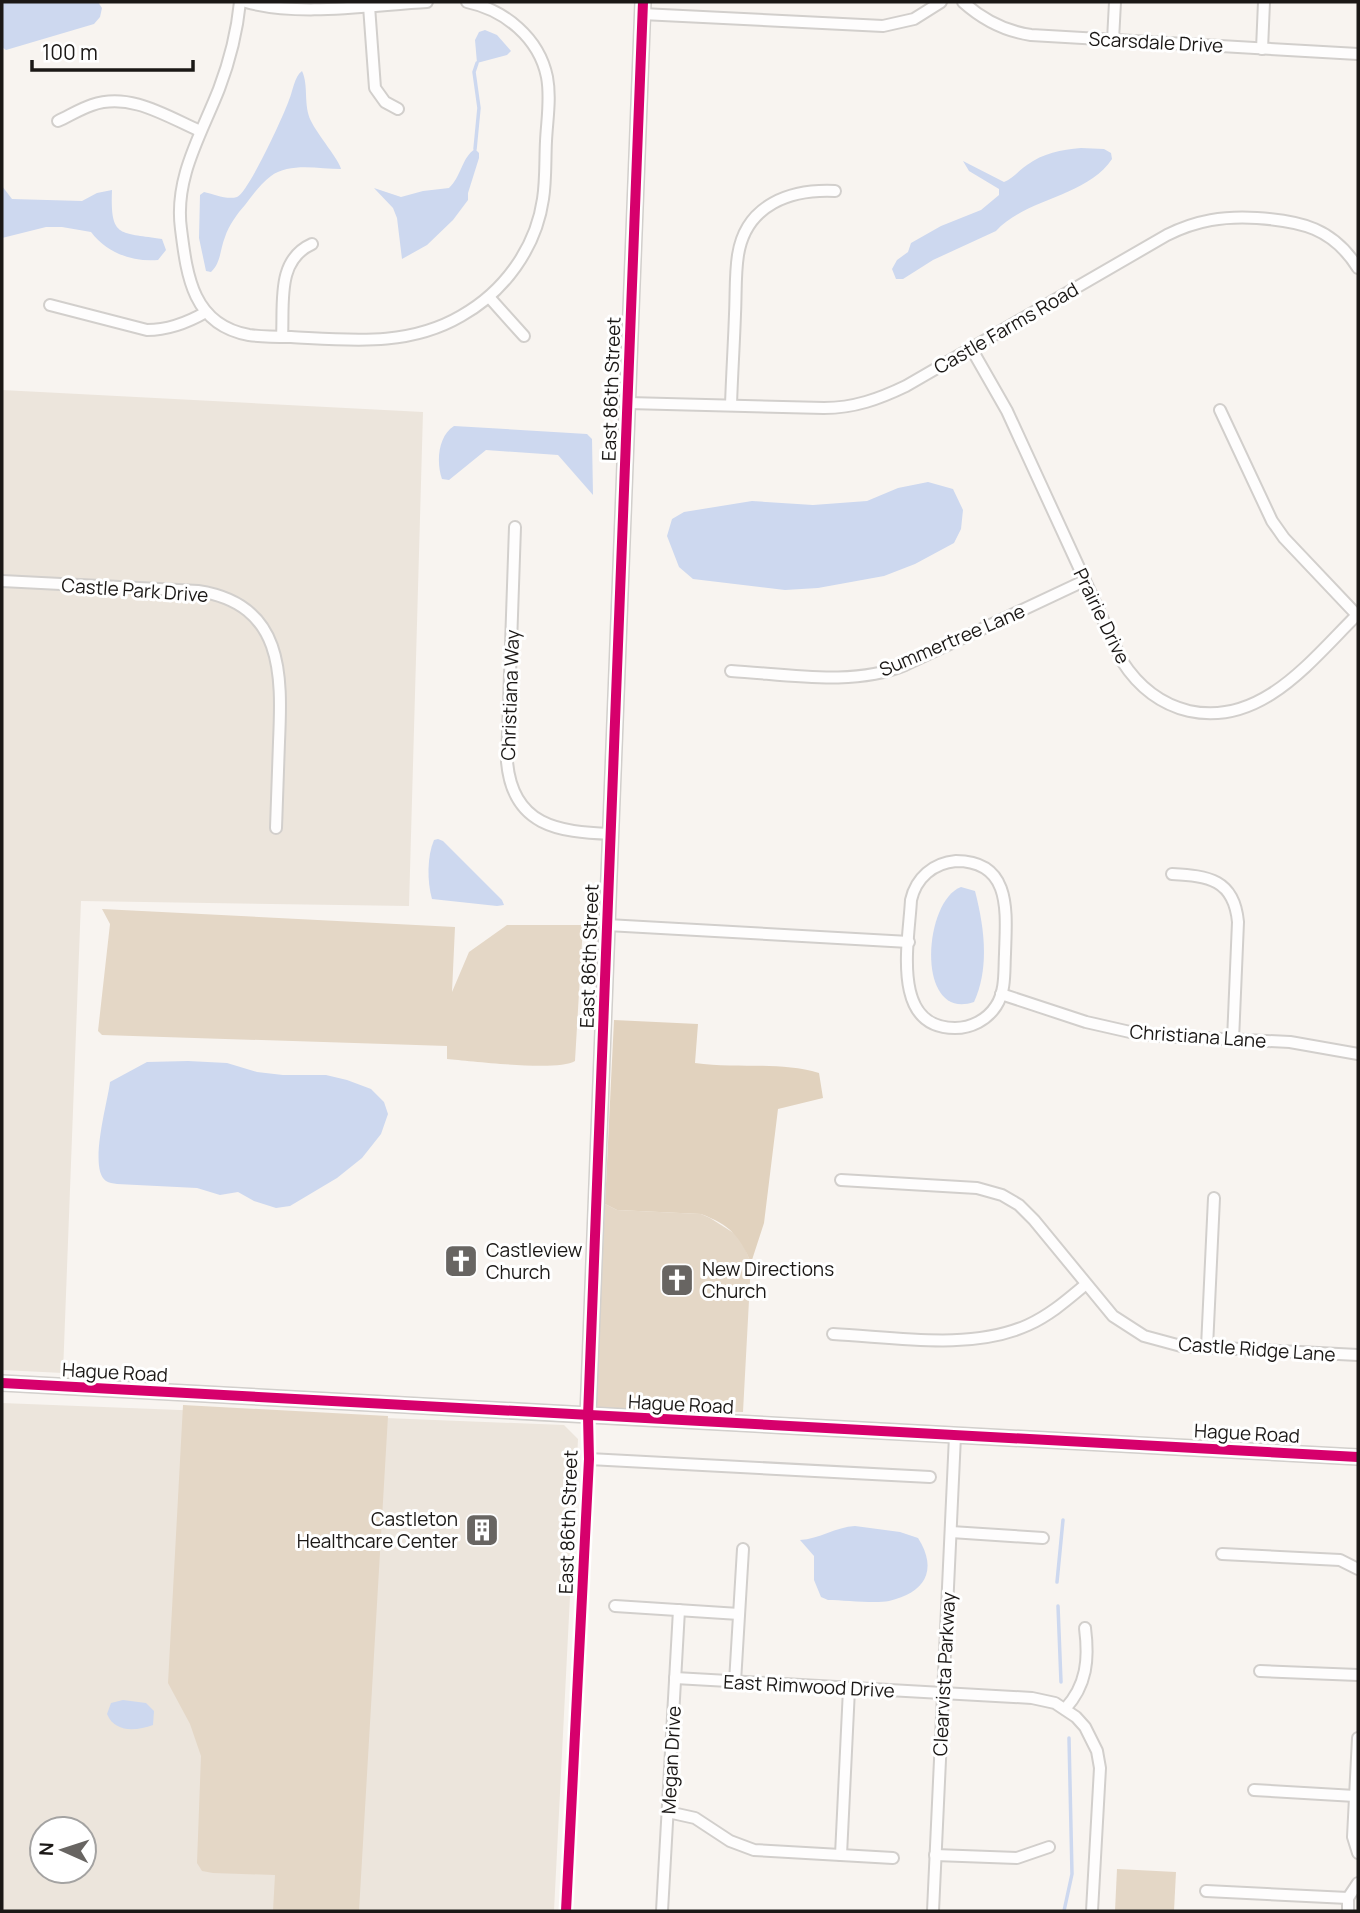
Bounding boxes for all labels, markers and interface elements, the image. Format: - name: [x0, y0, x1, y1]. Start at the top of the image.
- street label: Scarsdale Drive: [1088, 25, 1224, 59]
- scale bar: [32, 28, 192, 72]
- text: 100 m: [42, 38, 98, 66]
- street label: Castle Farms Road: [929, 276, 1083, 380]
- street label: East 86th Street: [595, 317, 627, 461]
- street label: Prairie Drive: [1068, 564, 1136, 668]
- street label: Castle Park Drive: [61, 572, 209, 608]
- street label: Summertree Lane: [875, 598, 1029, 682]
- street label: Christiana Way: [495, 629, 525, 761]
- street label: East 86th Street: [573, 884, 605, 1028]
- street label: Christiana Lane: [1129, 1018, 1267, 1054]
- place label: Castleview Church: [486, 1237, 583, 1285]
- church icon: Castleview Church: [442, 1242, 480, 1280]
- place label: New Directions Church: [702, 1256, 834, 1304]
- church icon: New Directions Church: [658, 1261, 696, 1299]
- street label: Castle Ridge Lane: [1178, 1331, 1336, 1367]
- street label: Hague Road: [61, 1356, 169, 1388]
- street label: Hague Road: [627, 1388, 735, 1420]
- street label: Hague Road: [1193, 1417, 1301, 1449]
- street label: East 86th Street: [552, 1450, 584, 1594]
- place label: Castleton Healthcare Center: [297, 1506, 458, 1554]
- building icon: Castleton Healthcare Center: [463, 1511, 501, 1549]
- street label: Clearvista Parkway: [927, 1591, 961, 1757]
- street label: East Rimwood Drive: [723, 1669, 895, 1703]
- street label: Megan Drive: [655, 1705, 687, 1815]
- north arrow: [28, 1815, 98, 1885]
- text: N: [33, 1842, 59, 1857]

